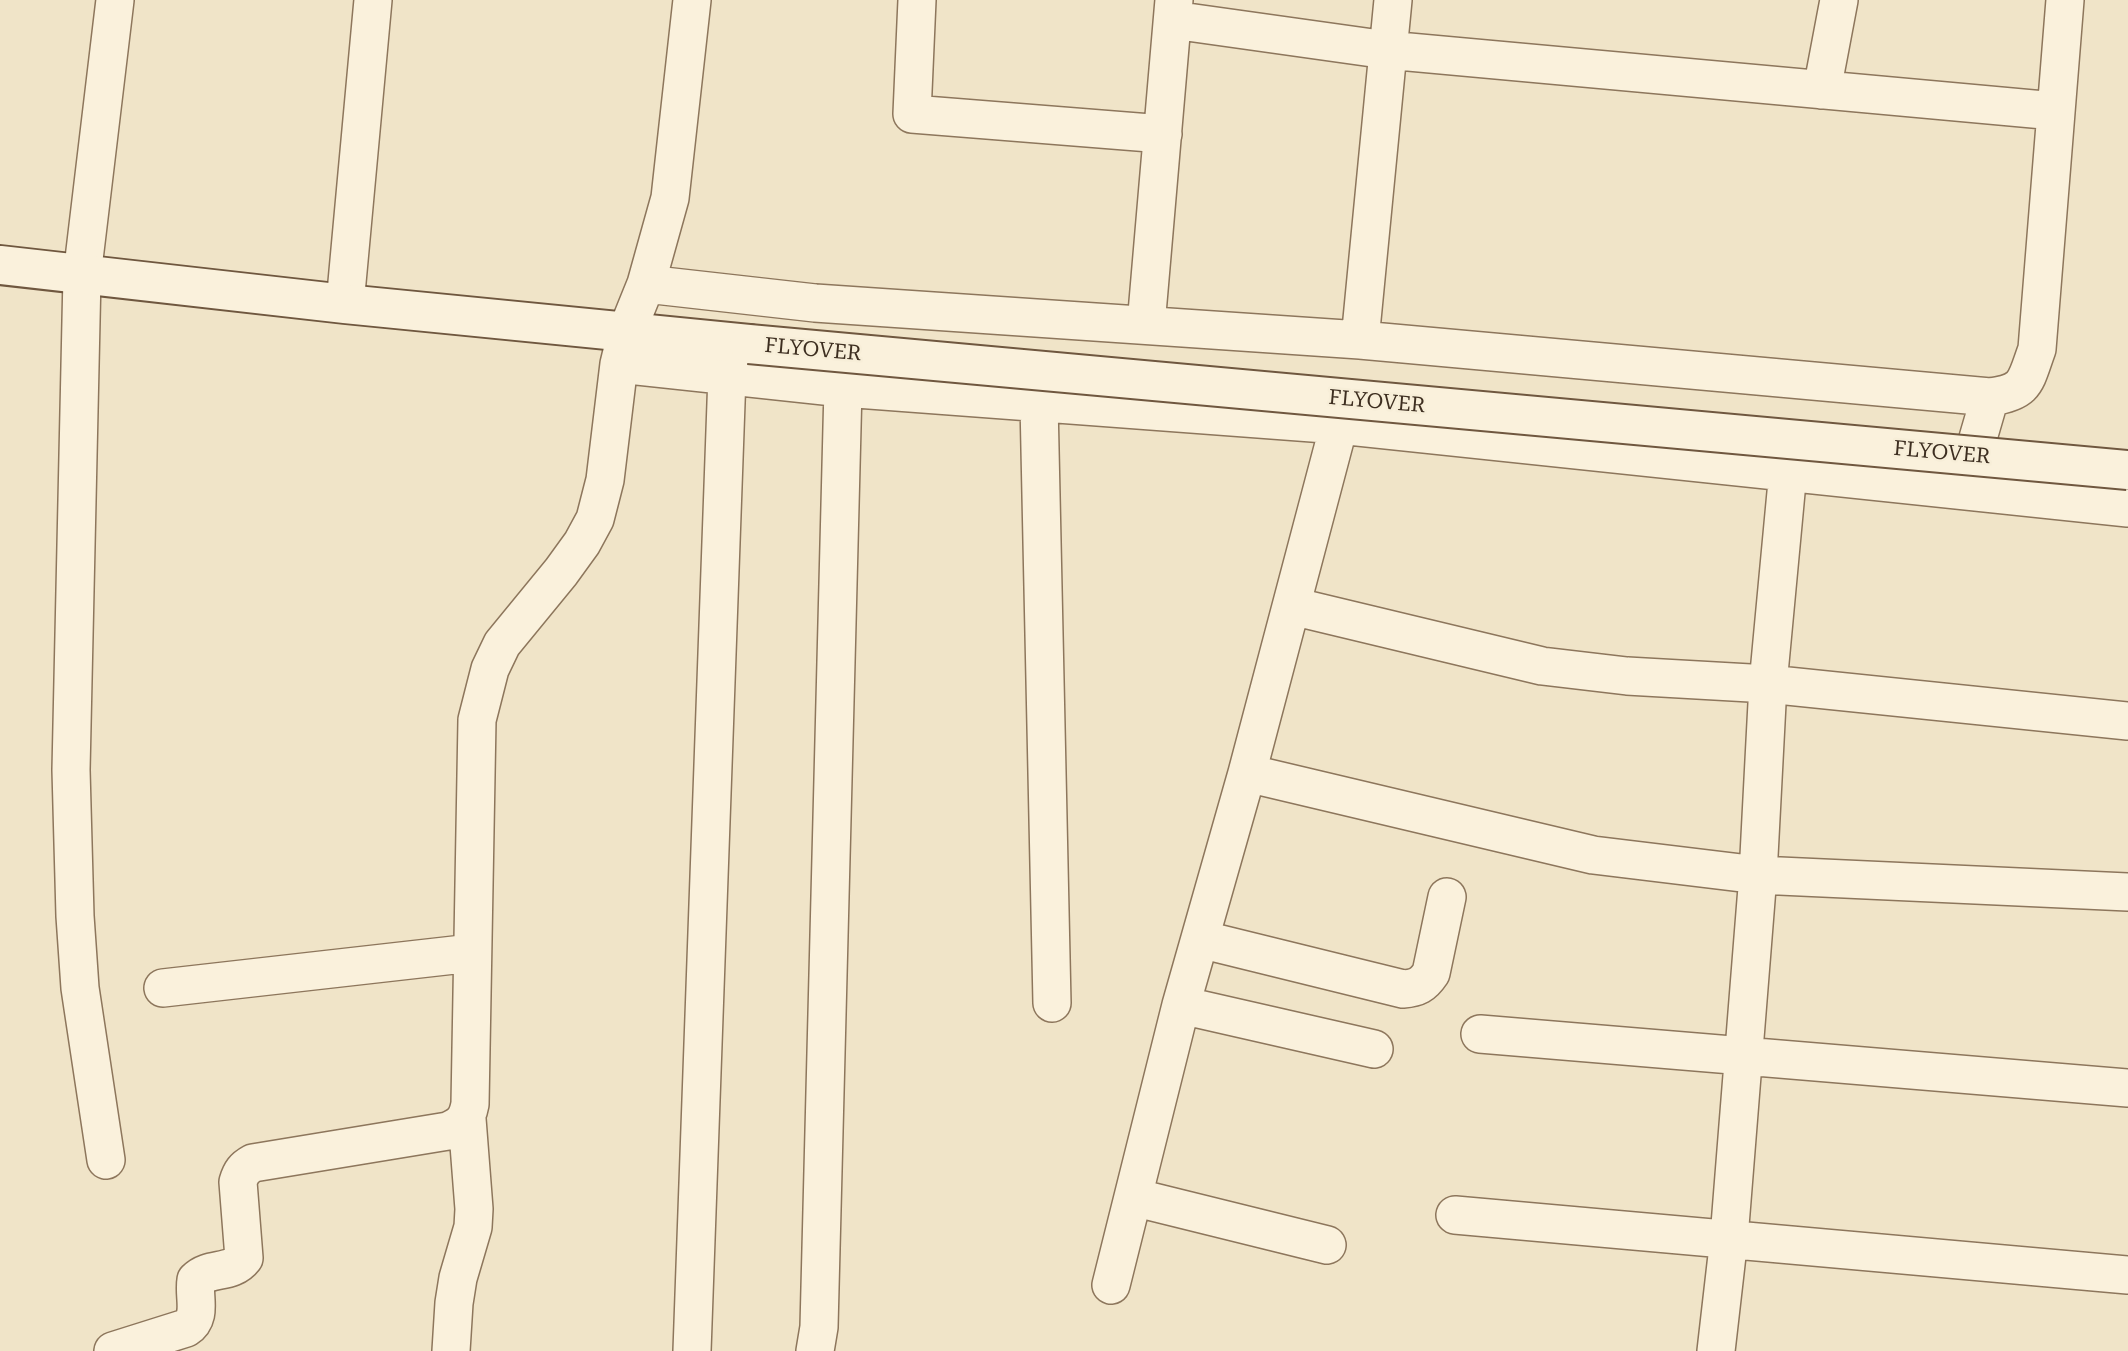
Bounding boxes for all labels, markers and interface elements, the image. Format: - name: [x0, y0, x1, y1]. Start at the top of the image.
- street label: FLYOVER: [764, 333, 862, 367]
- street label: FLYOVER: [1328, 385, 1426, 419]
- street label: FLYOVER: [1893, 436, 1991, 470]

